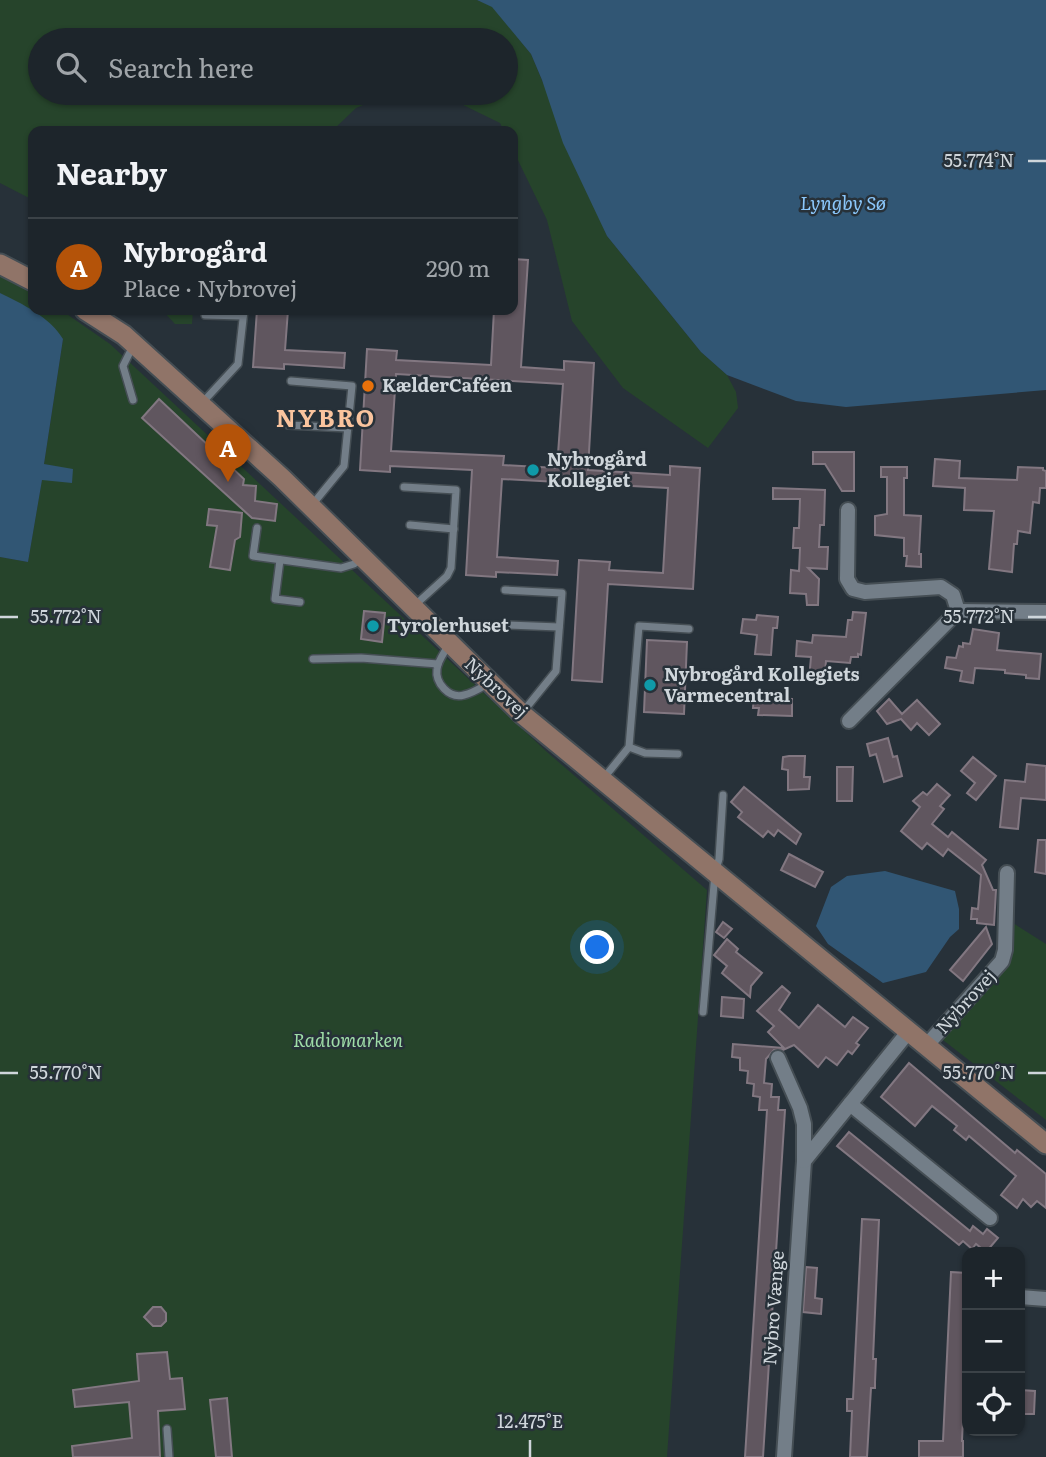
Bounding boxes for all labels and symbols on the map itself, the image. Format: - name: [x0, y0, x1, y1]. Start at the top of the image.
- text: 55.774°N: [944, 146, 1014, 173]
- water label: Lyngby Sø: [800, 188, 887, 216]
- place label: KælderCaféen: [382, 371, 513, 398]
- marker: KælderCaféen: [360, 378, 376, 394]
- district label: NYBRO: [276, 399, 376, 434]
- pin: A: [205, 424, 251, 482]
- place label: Nybrogård Kollegiet: [547, 445, 647, 493]
- marker: Nybrogård Kollegiet: [525, 462, 541, 478]
- text: 55.772°N: [30, 602, 102, 629]
- text: 55.772°N: [943, 602, 1015, 629]
- place label: Tyrolerhuset: [387, 611, 509, 638]
- marker: Tyrolerhuset: [365, 618, 381, 634]
- street label: Nybrovej: [459, 650, 535, 724]
- place label: Nybrogård Kollegiets Varmecentral: [664, 660, 860, 708]
- marker: Nybrogård Kollegiets Varmecentral: [642, 677, 658, 693]
- your location: [580, 930, 614, 964]
- street label: Nybrovej: [929, 963, 1001, 1039]
- park label: Radiomarken: [293, 1026, 403, 1053]
- text: 55.770°N: [30, 1058, 102, 1085]
- text: 55.770°N: [943, 1058, 1015, 1085]
- street label: Nybro Vænge: [755, 1250, 790, 1366]
- text: 12.475°E: [497, 1407, 563, 1434]

